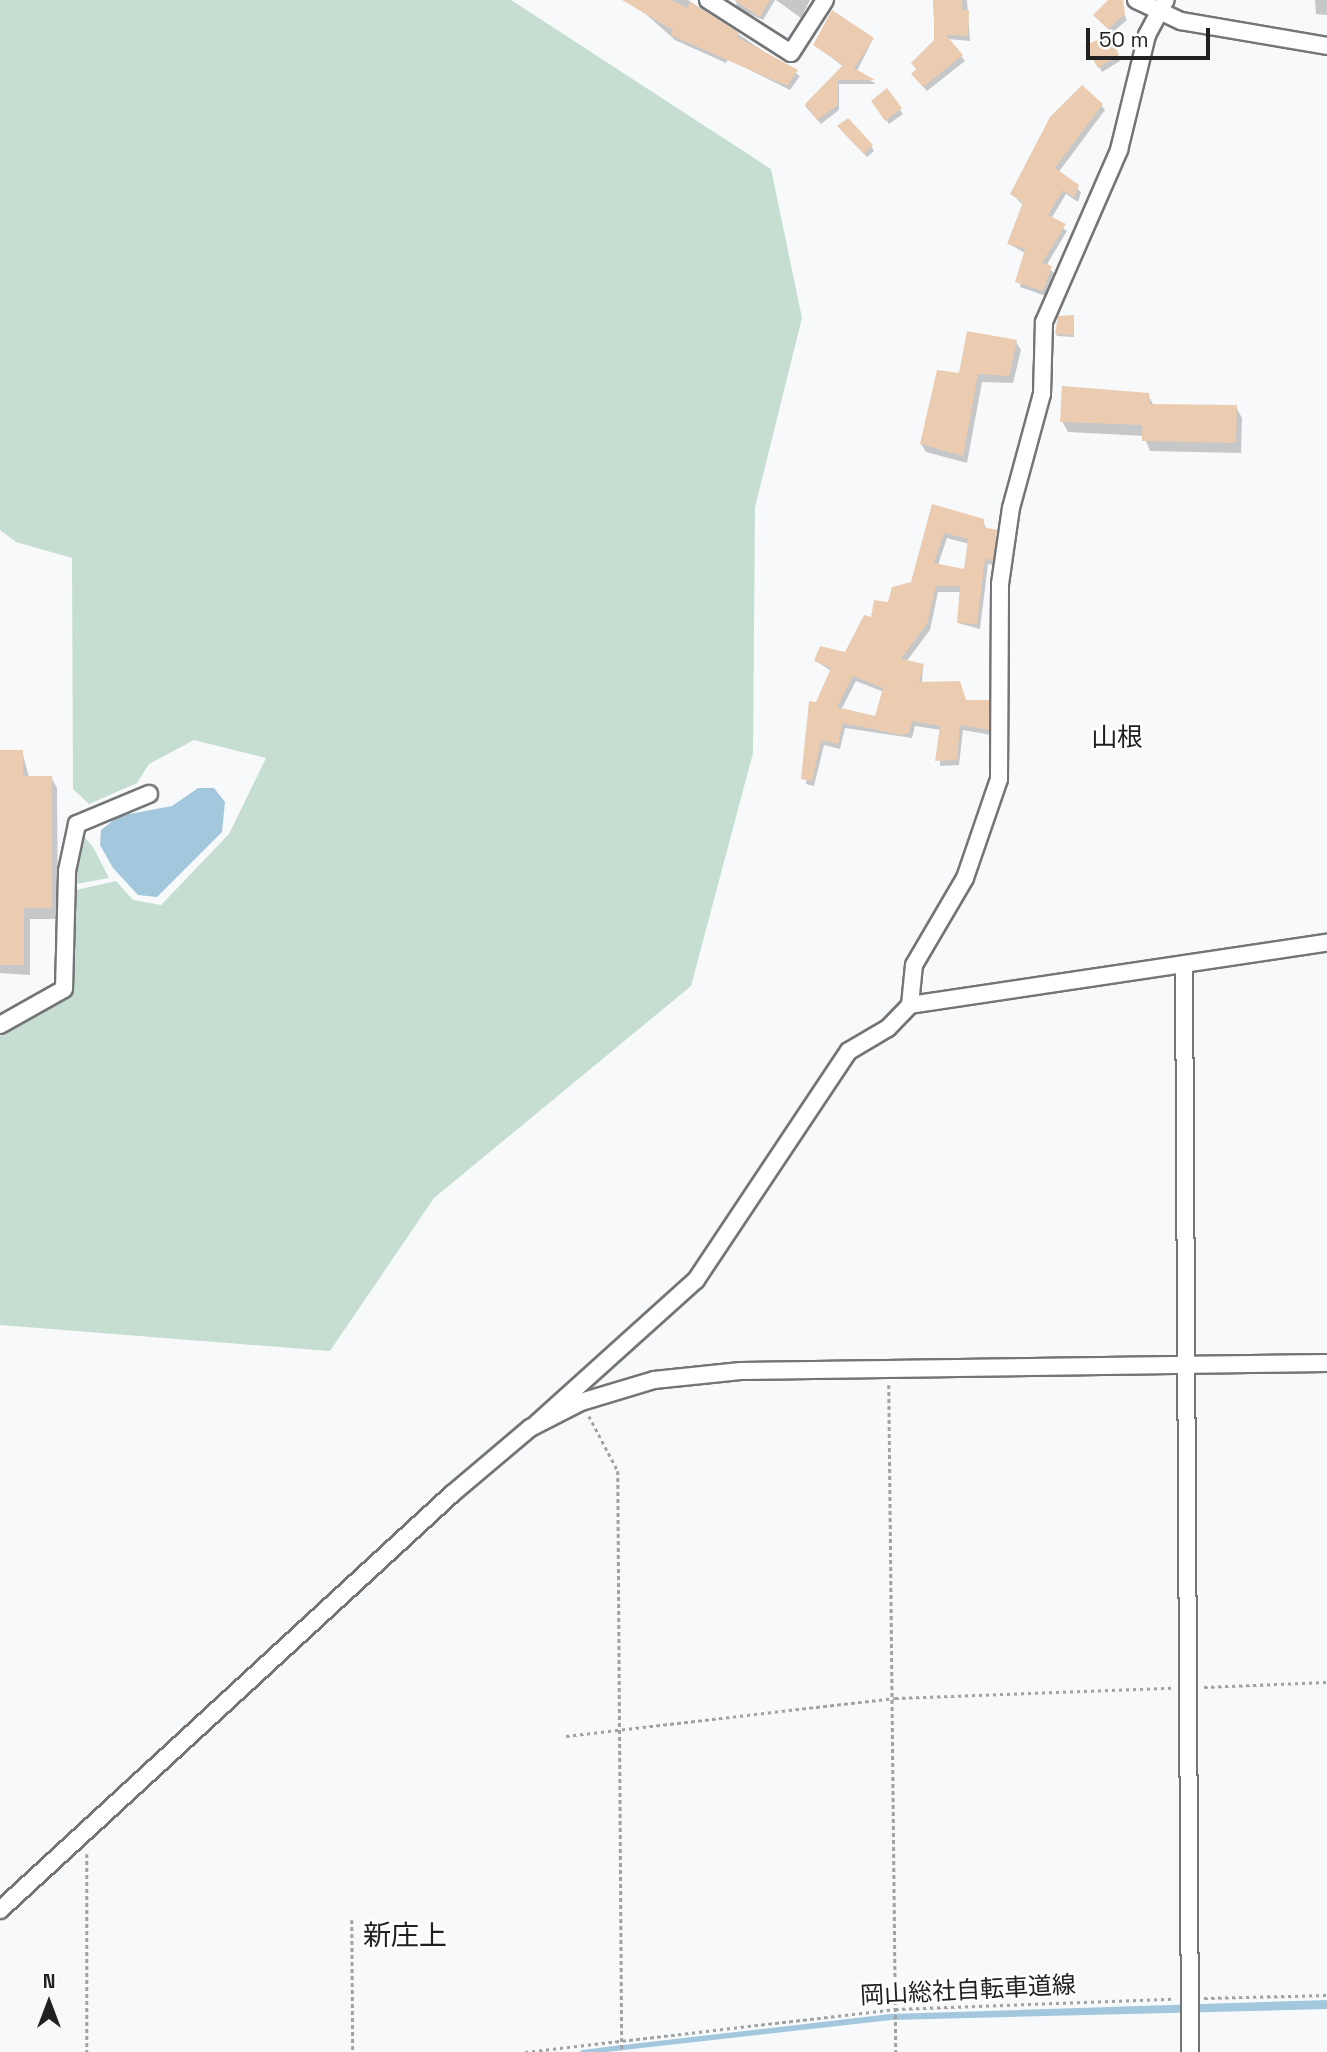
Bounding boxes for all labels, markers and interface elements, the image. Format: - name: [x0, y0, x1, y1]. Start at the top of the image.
- scale bar: [1089, 14, 1213, 58]
- text: 50 m: [1099, 26, 1149, 53]
- district label: 山根: [1091, 722, 1143, 754]
- district label: 新庄上: [363, 1918, 447, 1952]
- north arrow: [14, 1968, 84, 2038]
- text: N: [43, 1969, 55, 1994]
- street label: 岡山総社自転車道線: [859, 1970, 1077, 2010]

